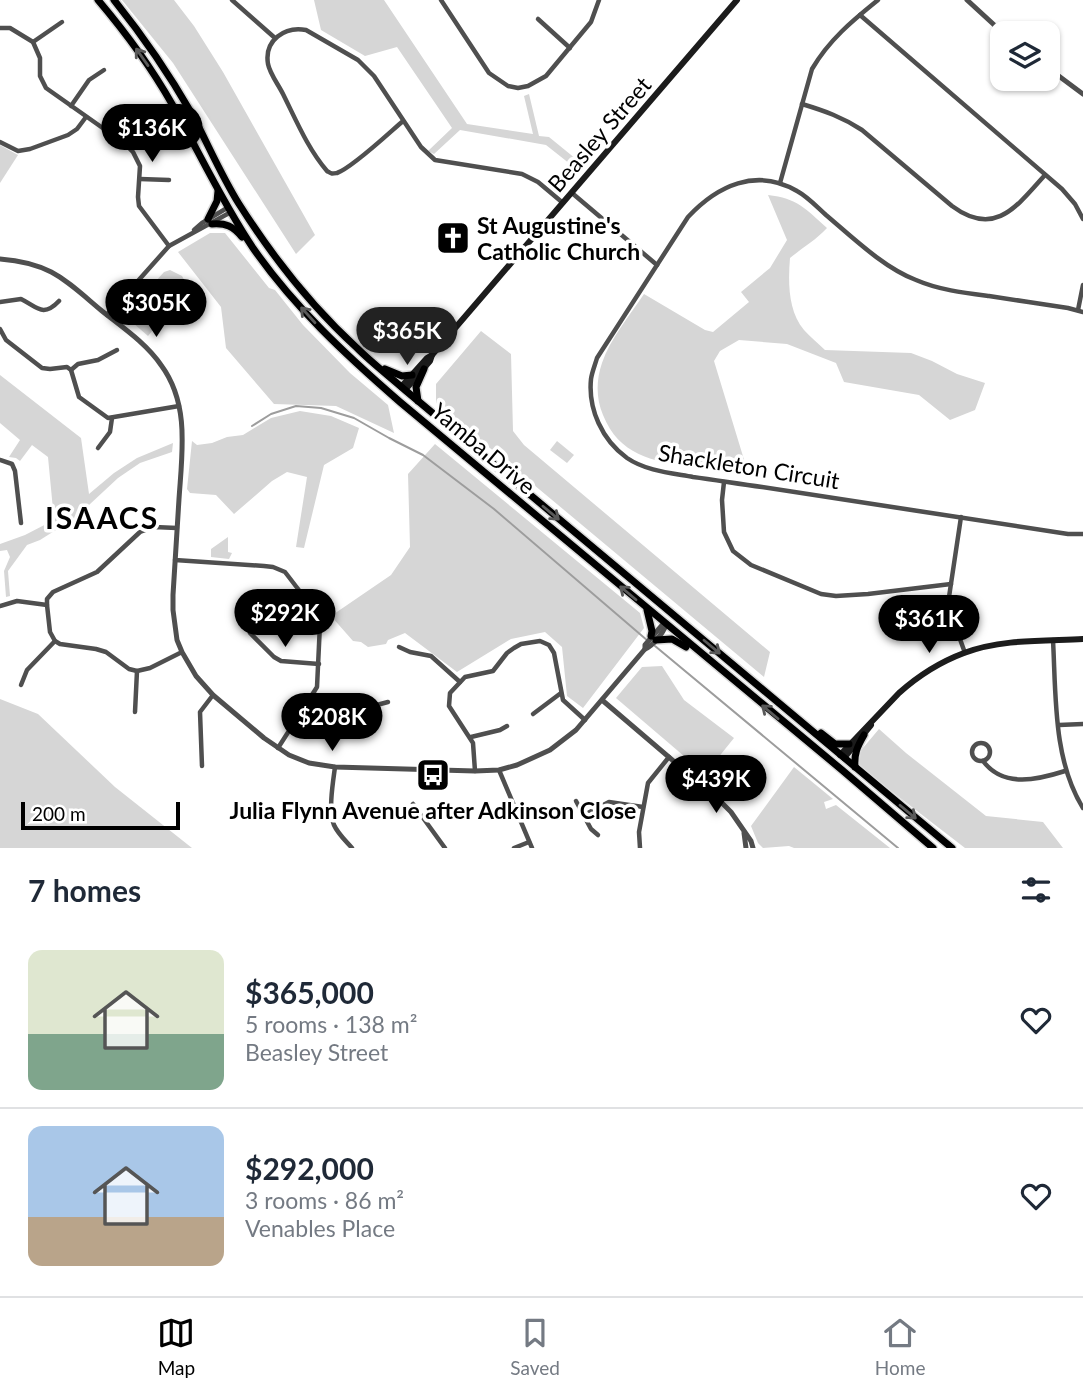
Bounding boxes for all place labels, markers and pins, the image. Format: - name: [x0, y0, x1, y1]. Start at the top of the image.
- pin: $136K: [103, 104, 201, 164]
- place label: St Augustine's Catholic Church: [477, 211, 640, 265]
- church icon: St Augustine's Catholic Church: [434, 219, 472, 257]
- pin: $305K: [107, 280, 205, 339]
- pin: $365K: [358, 308, 456, 367]
- pin: $292K: [236, 590, 334, 649]
- pin: $361K: [880, 596, 978, 655]
- pin: $208K: [283, 694, 381, 753]
- bus stop icon: Julia Flynn Avenue after Adkinson Close: [414, 756, 452, 794]
- pin: $439K: [667, 756, 765, 815]
- place label: Julia Flynn Avenue after Adkinson Close: [230, 796, 636, 824]

